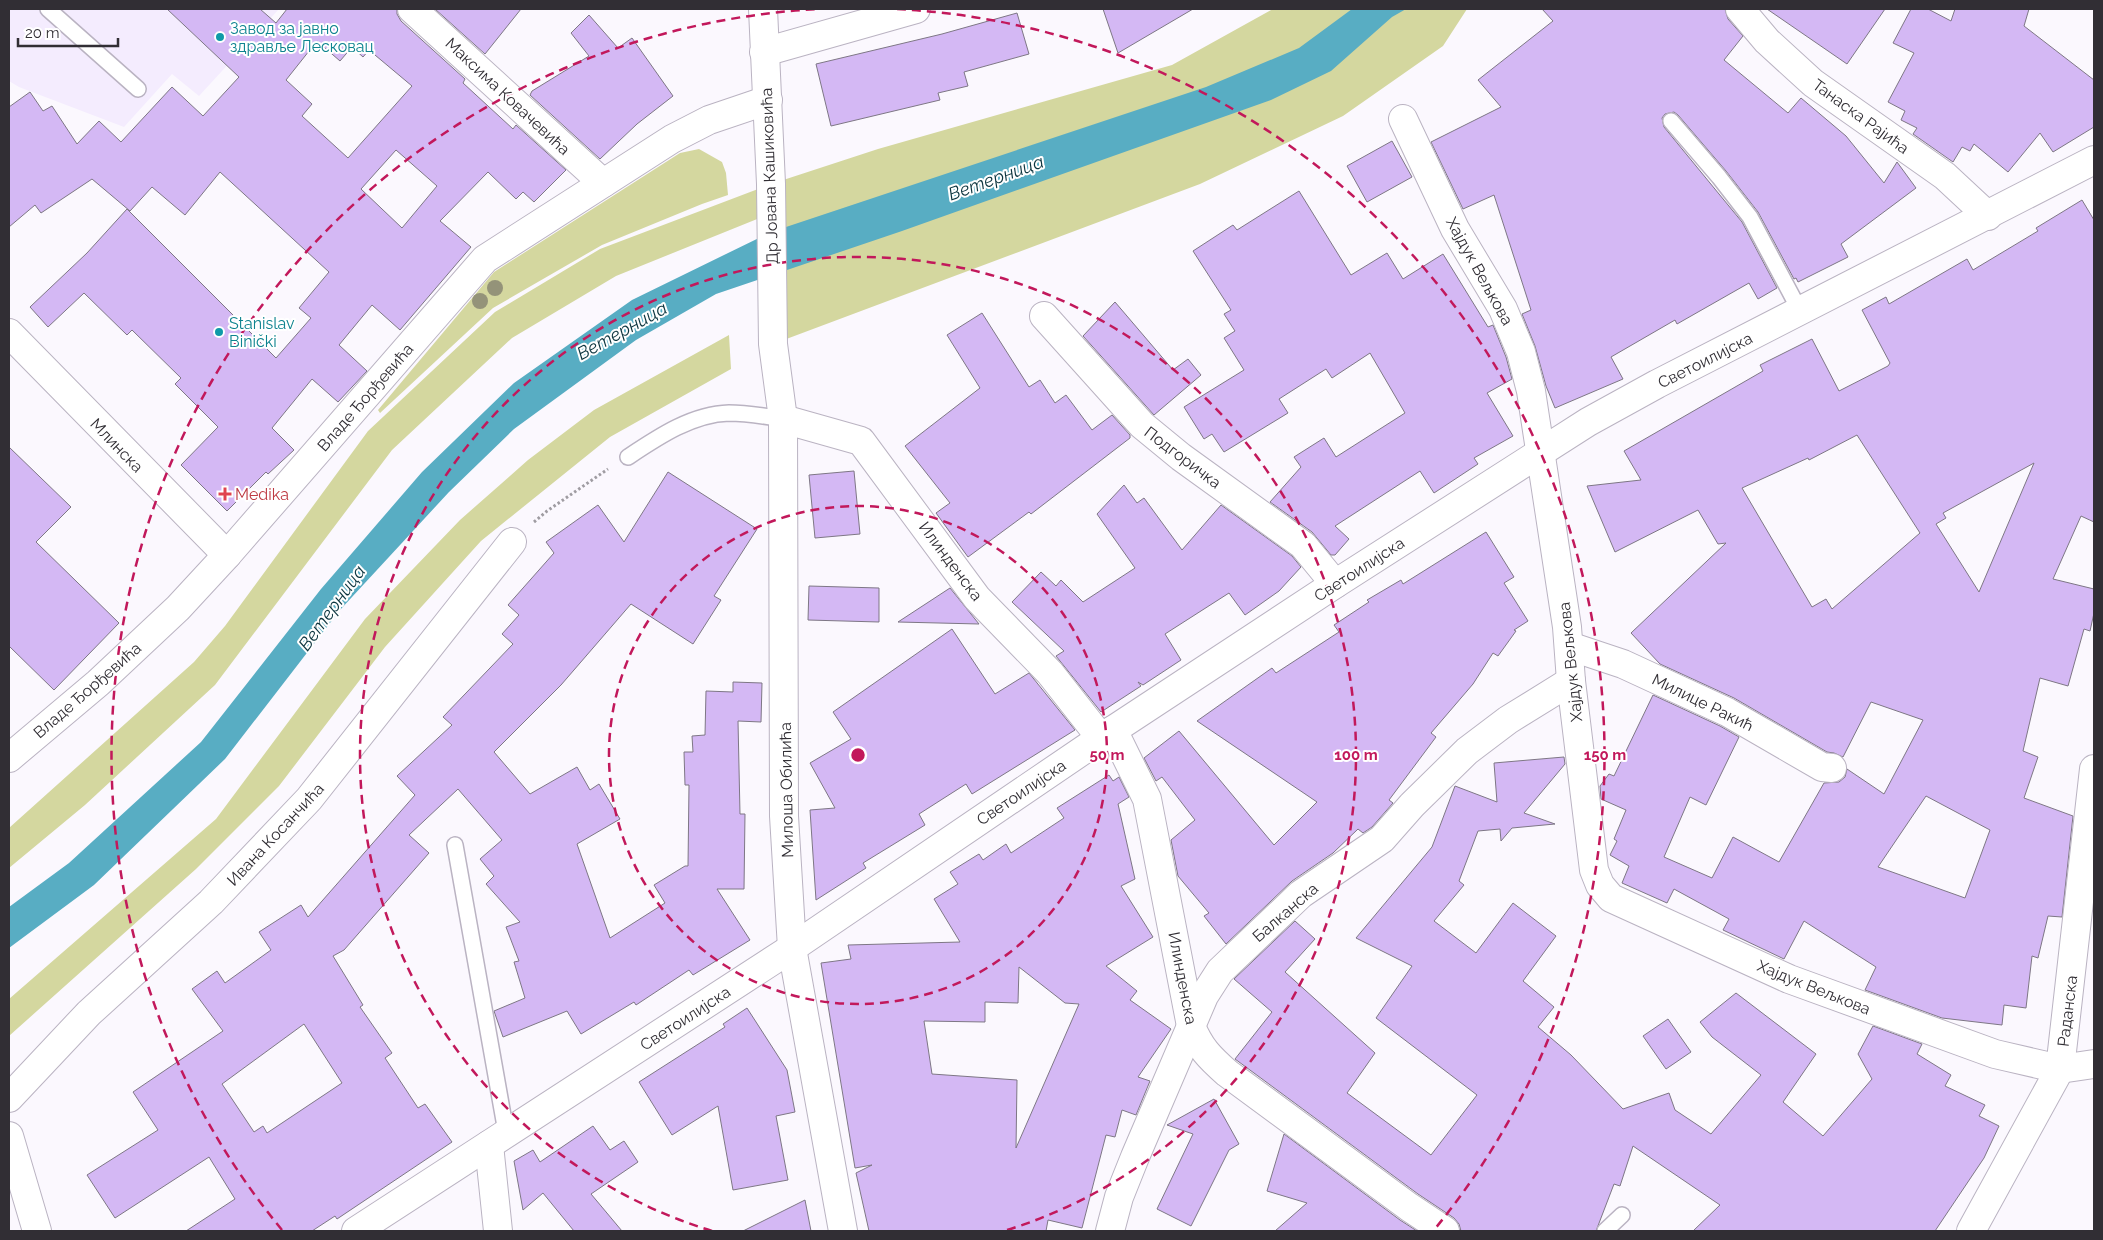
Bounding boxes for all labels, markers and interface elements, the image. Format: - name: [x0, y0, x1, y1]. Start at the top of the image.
- scale bar: [18, 15, 118, 47]
- place label: Завод за јавно здравље Лесковац: [230, 19, 374, 56]
- text: 20 m: [25, 24, 60, 42]
- marker: Завод за јавно здравље Лесковац: [214, 31, 226, 43]
- street label: Максима Ковачевића: [442, 34, 574, 159]
- street label: Танаска Рајића: [1809, 75, 1913, 158]
- street label: Др Јована Кашиковића: [757, 87, 782, 265]
- water label: Ветерница: [945, 150, 1047, 204]
- street label: Хајдук Вељкова: [1442, 214, 1517, 328]
- water label: Ветерница: [573, 297, 671, 364]
- place label: Stanislav Binički: [229, 314, 295, 351]
- marker: Stanislav Binički: [213, 326, 225, 338]
- street label: Светоилијска: [1655, 328, 1756, 392]
- street label: Владе Ђорђевића: [313, 340, 417, 455]
- street label: Млинска: [86, 414, 147, 476]
- street label: Подгоричка: [1141, 422, 1225, 492]
- place label: Medika: [235, 485, 289, 504]
- marker: Medika: [219, 488, 231, 500]
- street label: Илинденска: [915, 518, 986, 605]
- street label: Светоилијска: [1311, 533, 1408, 606]
- water label: Ветерница: [294, 561, 370, 654]
- street label: Хајдук Вељкова: [1555, 601, 1586, 723]
- street label: Владе Ђорђевића: [30, 638, 145, 742]
- street label: Милице Ракић: [1649, 670, 1757, 735]
- street label: Милоша Обилића: [776, 722, 797, 858]
- centre of rings: [849, 746, 867, 764]
- text: 50 m: [1089, 746, 1125, 764]
- text: 100 m: [1334, 746, 1378, 764]
- text: 150 m: [1584, 746, 1626, 764]
- street label: Светоилијска: [973, 756, 1070, 829]
- street label: Ивана Косанчића: [223, 779, 328, 890]
- street label: Балканска: [1249, 879, 1322, 946]
- street label: Илинденска: [1164, 930, 1201, 1026]
- street label: Хајдук Вељкова: [1754, 956, 1873, 1019]
- street label: Раданска: [2054, 974, 2081, 1048]
- street label: Светоилијска: [637, 982, 734, 1055]

